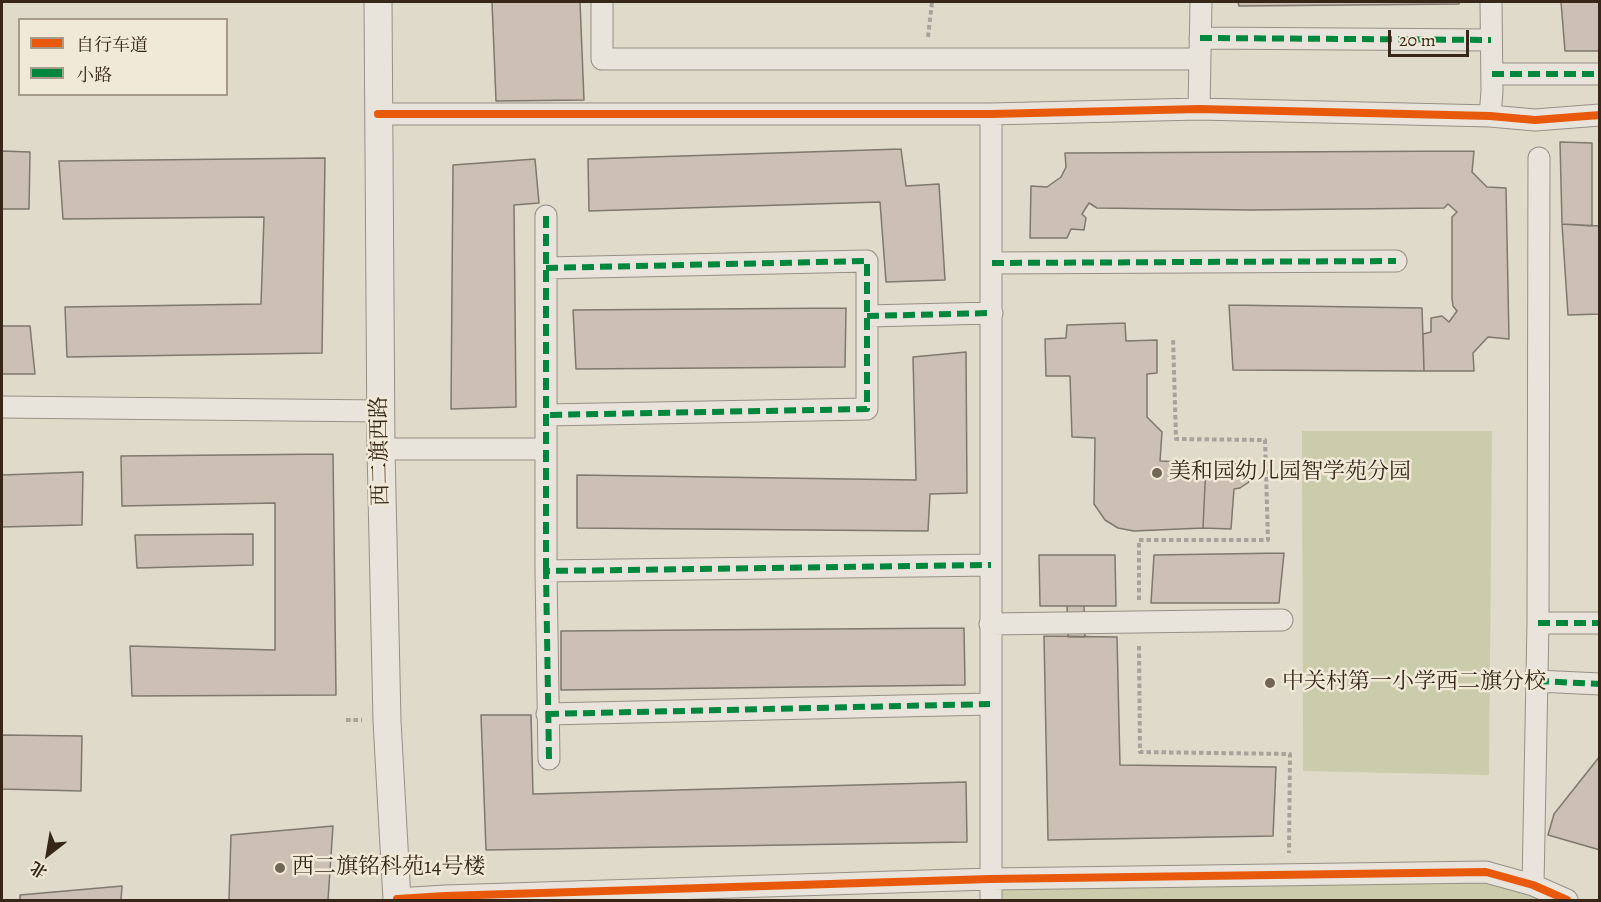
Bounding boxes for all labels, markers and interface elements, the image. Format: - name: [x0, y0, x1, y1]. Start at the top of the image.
- legend: [18, 18, 228, 96]
- scale bar: [1391, 18, 1472, 56]
- text: 20 m: [1399, 28, 1436, 52]
- text: 自行车道: [76, 33, 148, 57]
- text: 小路: [76, 63, 112, 87]
- street label: 西二旗西路: [367, 396, 395, 506]
- place label: 美和园幼儿园智学苑分园: [1169, 460, 1411, 486]
- marker: 美和园幼儿园智学苑分园: [1150, 466, 1164, 480]
- place label: 中关村第一小学西二旗分校: [1282, 670, 1546, 696]
- marker: 中关村第一小学西二旗分校: [1263, 676, 1277, 690]
- north arrow: [18, 824, 78, 884]
- place label: 西二旗铭科苑14号楼: [292, 855, 485, 881]
- text: 北: [26, 856, 51, 883]
- marker: 西二旗铭科苑14号楼: [273, 861, 287, 875]

